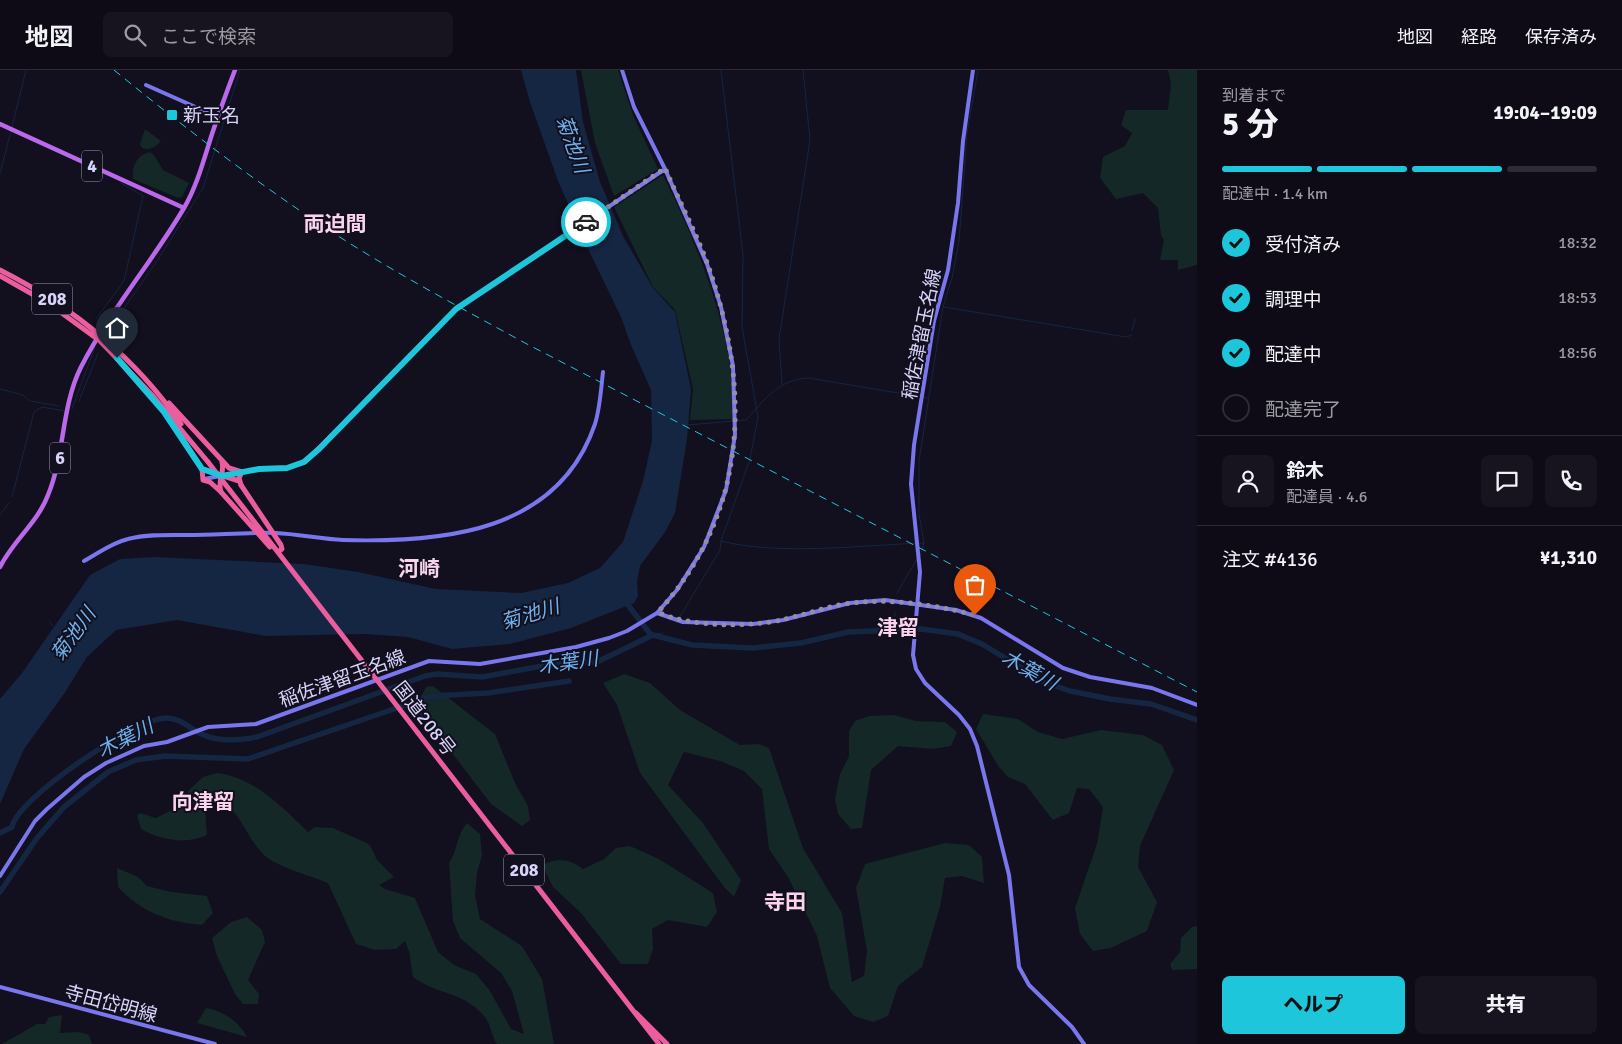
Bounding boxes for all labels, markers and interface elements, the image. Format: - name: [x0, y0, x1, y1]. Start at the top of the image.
- search box: [103, 12, 453, 57]
- icon: search: [121, 21, 149, 49]
- text: 地図: [25, 22, 73, 52]
- text: ここで検索: [161, 25, 256, 49]
- text: 地図: [1397, 26, 1433, 48]
- text: 経路: [1461, 26, 1497, 48]
- text: 保存済み: [1525, 26, 1597, 48]
- text: 到着まで: [1222, 86, 1286, 106]
- text: 19:04–19:09: [1493, 101, 1597, 125]
- place label: 新玉名: [183, 104, 240, 128]
- text: 5 分: [1222, 105, 1278, 144]
- marker: 新玉名: [165, 108, 179, 122]
- water label: 菊池川: [551, 112, 595, 179]
- road number: 4: [82, 150, 102, 182]
- text: 配達中 · 1.4 km: [1222, 184, 1328, 204]
- courier: [561, 197, 611, 247]
- icon: car: [572, 208, 600, 236]
- district label: 両迫間: [304, 211, 367, 237]
- icon: check: [1222, 229, 1250, 257]
- text: 受付済み: [1265, 233, 1341, 257]
- text: 18:32: [1558, 233, 1597, 253]
- street label: 稲佐津留玉名線: [898, 267, 946, 402]
- road number: 208: [32, 283, 72, 314]
- icon: check: [1222, 284, 1250, 312]
- text: 調理中: [1265, 288, 1322, 312]
- text: 18:53: [1558, 288, 1597, 308]
- pin: [96, 307, 138, 358]
- icon: home: [103, 314, 131, 342]
- icon: check: [1222, 339, 1250, 367]
- text: 配達中: [1265, 343, 1322, 367]
- text: 18:56: [1558, 343, 1597, 363]
- text: 配達完了: [1265, 398, 1341, 422]
- road number: 6: [50, 442, 70, 473]
- button: person: [1222, 455, 1274, 507]
- button: chat: [1481, 455, 1533, 507]
- button: phone: [1545, 455, 1597, 507]
- text: 鈴木: [1286, 459, 1324, 483]
- text: 配達員 · 4.6: [1286, 487, 1367, 507]
- text: ¥1,310: [1540, 546, 1597, 570]
- text: 注文 #4136: [1222, 548, 1317, 572]
- district label: 河崎: [398, 556, 440, 582]
- pin: [954, 564, 996, 615]
- icon: bag: [961, 571, 989, 599]
- water label: 菊池川: [498, 593, 564, 635]
- water label: 菊池川: [46, 601, 102, 666]
- district label: 津留: [877, 615, 919, 641]
- street label: 稲佐津留玉名線: [276, 645, 409, 713]
- water label: 木葉川: [997, 645, 1064, 697]
- water label: 木葉川: [537, 646, 601, 679]
- street label: 国道208号: [388, 677, 461, 761]
- water label: 木葉川: [93, 713, 159, 763]
- district label: 向津留: [172, 789, 235, 815]
- road number: 208: [504, 854, 544, 886]
- district label: 寺田: [764, 889, 806, 915]
- button: ヘルプ: [1222, 976, 1405, 1034]
- button: 共有: [1415, 976, 1597, 1034]
- street label: 寺田岱明線: [62, 980, 160, 1028]

